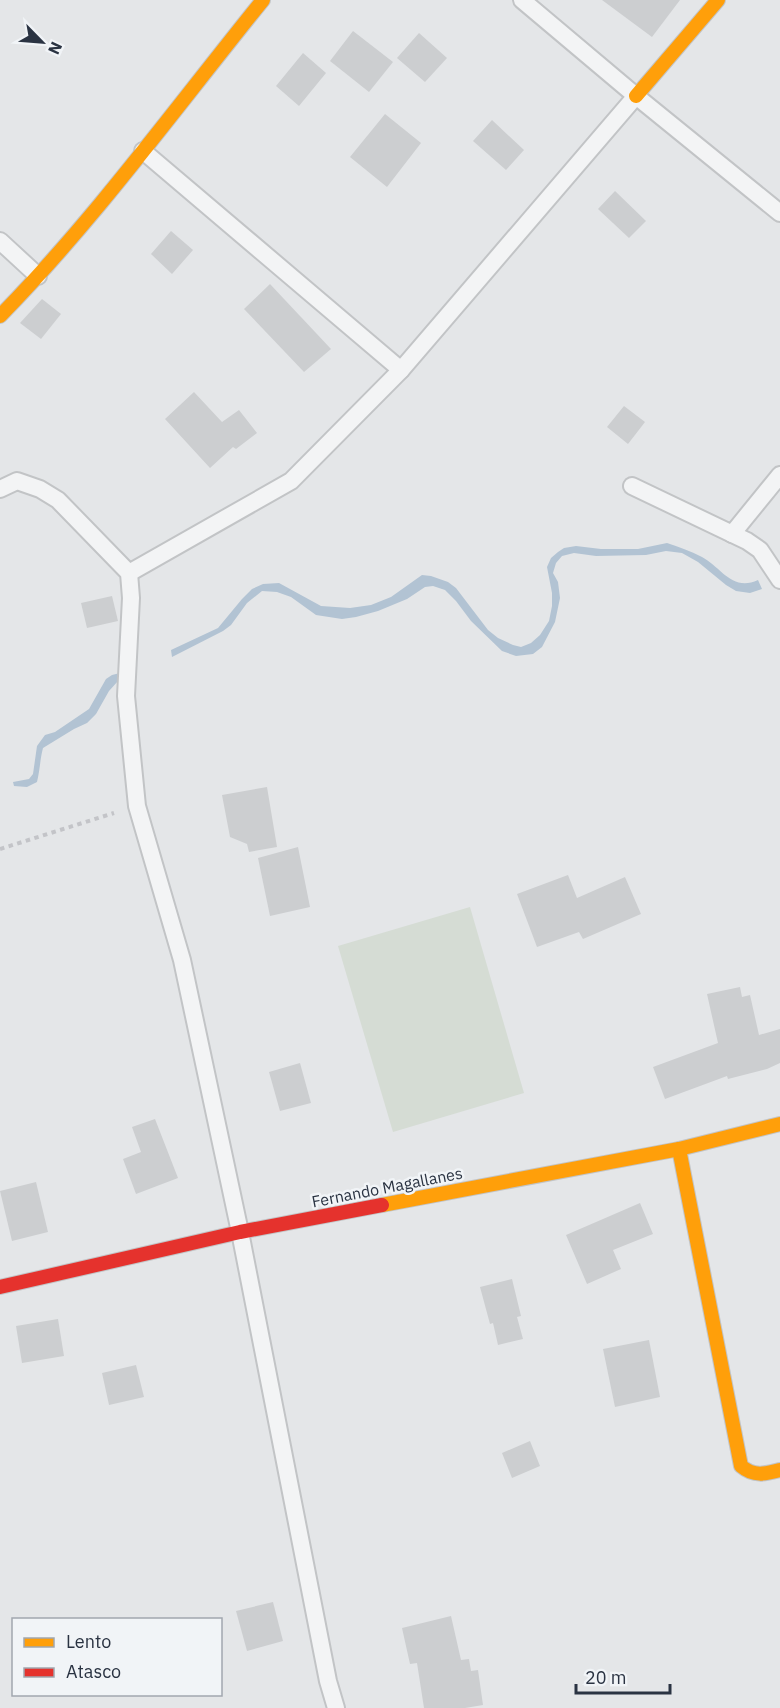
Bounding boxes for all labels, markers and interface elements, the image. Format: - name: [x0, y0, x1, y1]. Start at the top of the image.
- north arrow: [12, 12, 72, 72]
- text: N: [44, 39, 67, 58]
- street label: Fernando Magallanes: [310, 1163, 464, 1211]
- legend: [12, 1618, 222, 1696]
- text: Lento: [66, 1630, 111, 1653]
- scale bar: [576, 1657, 670, 1695]
- text: Atasco: [66, 1660, 121, 1683]
- text: 20 m: [585, 1666, 627, 1689]

